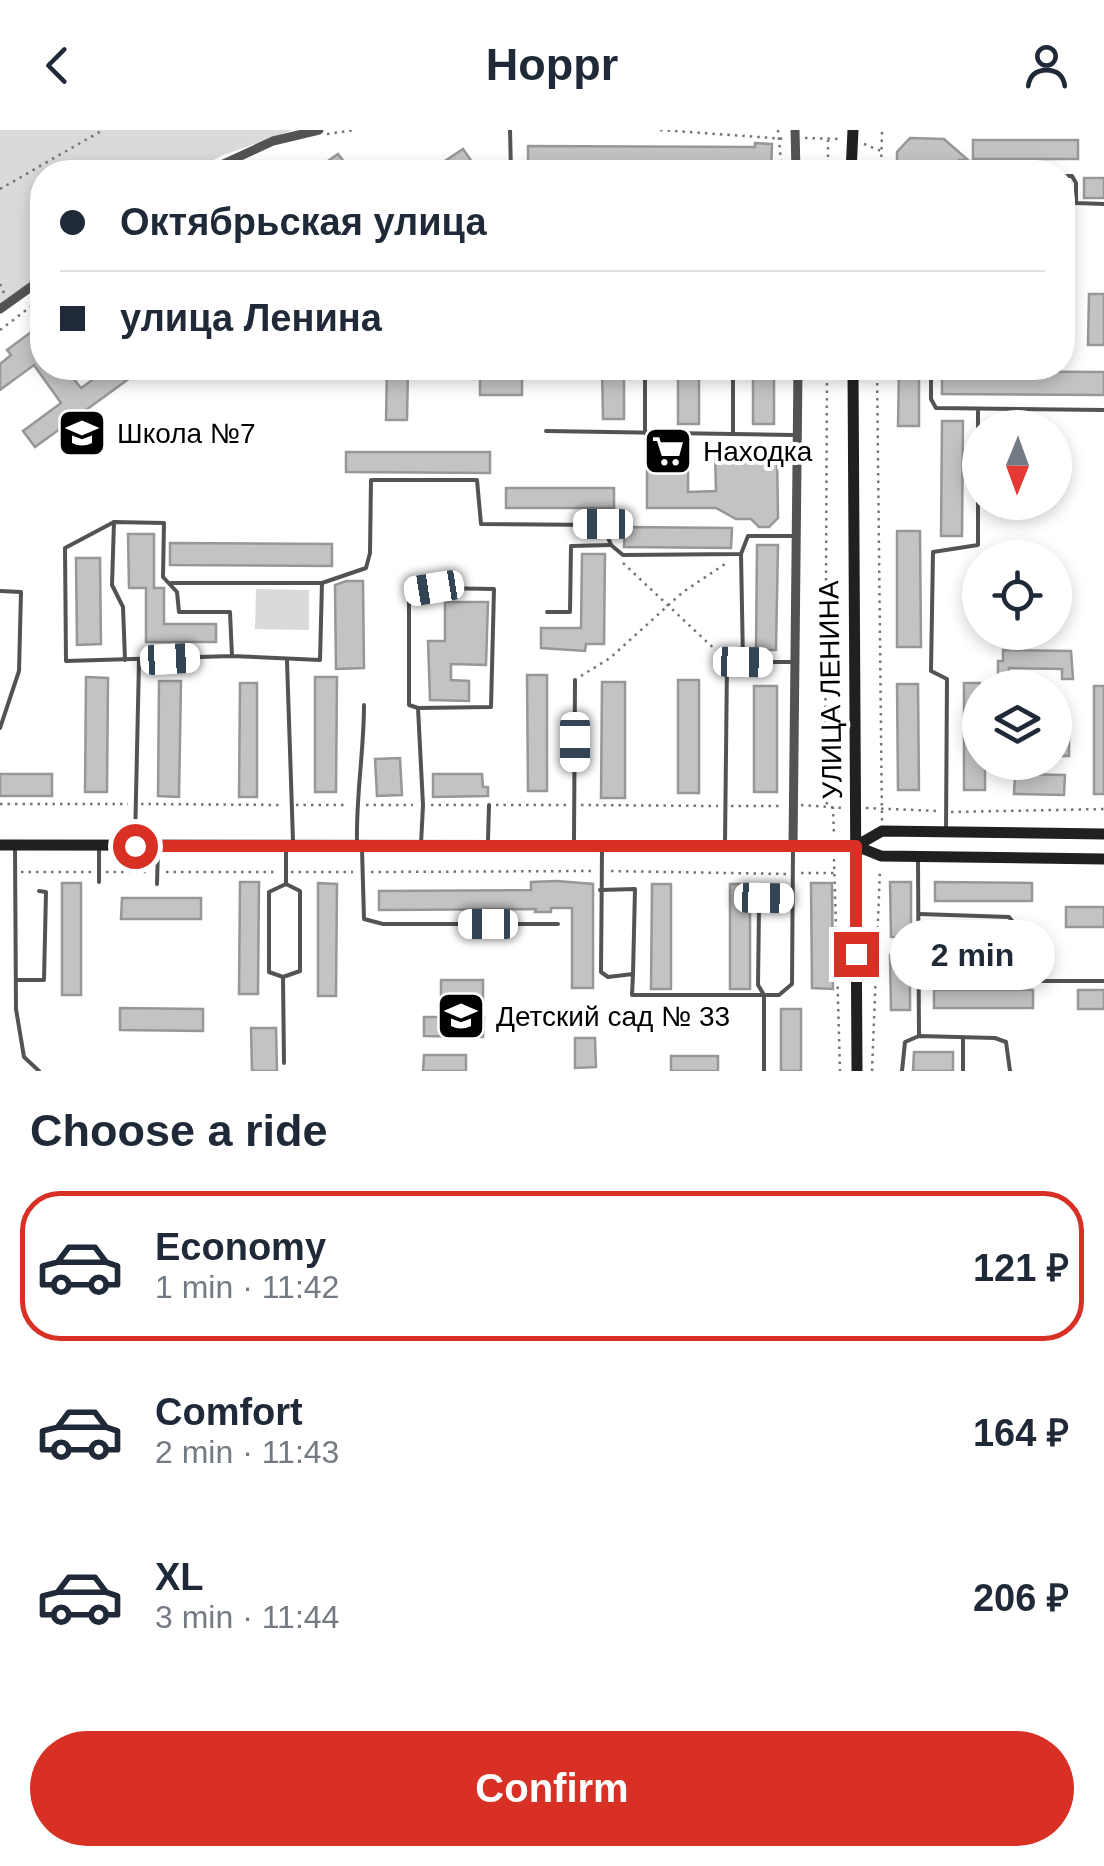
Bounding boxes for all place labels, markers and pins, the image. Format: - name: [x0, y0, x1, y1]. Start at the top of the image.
- school or university icon: Школа №7: [56, 407, 108, 459]
- place label: Школа №7: [117, 418, 255, 449]
- supermarket icon: Находка: [642, 425, 694, 477]
- place label: Находка: [703, 436, 813, 467]
- school or university icon: Детский сад № 33: [435, 990, 487, 1042]
- place label: Детский сад № 33: [496, 1001, 730, 1032]

